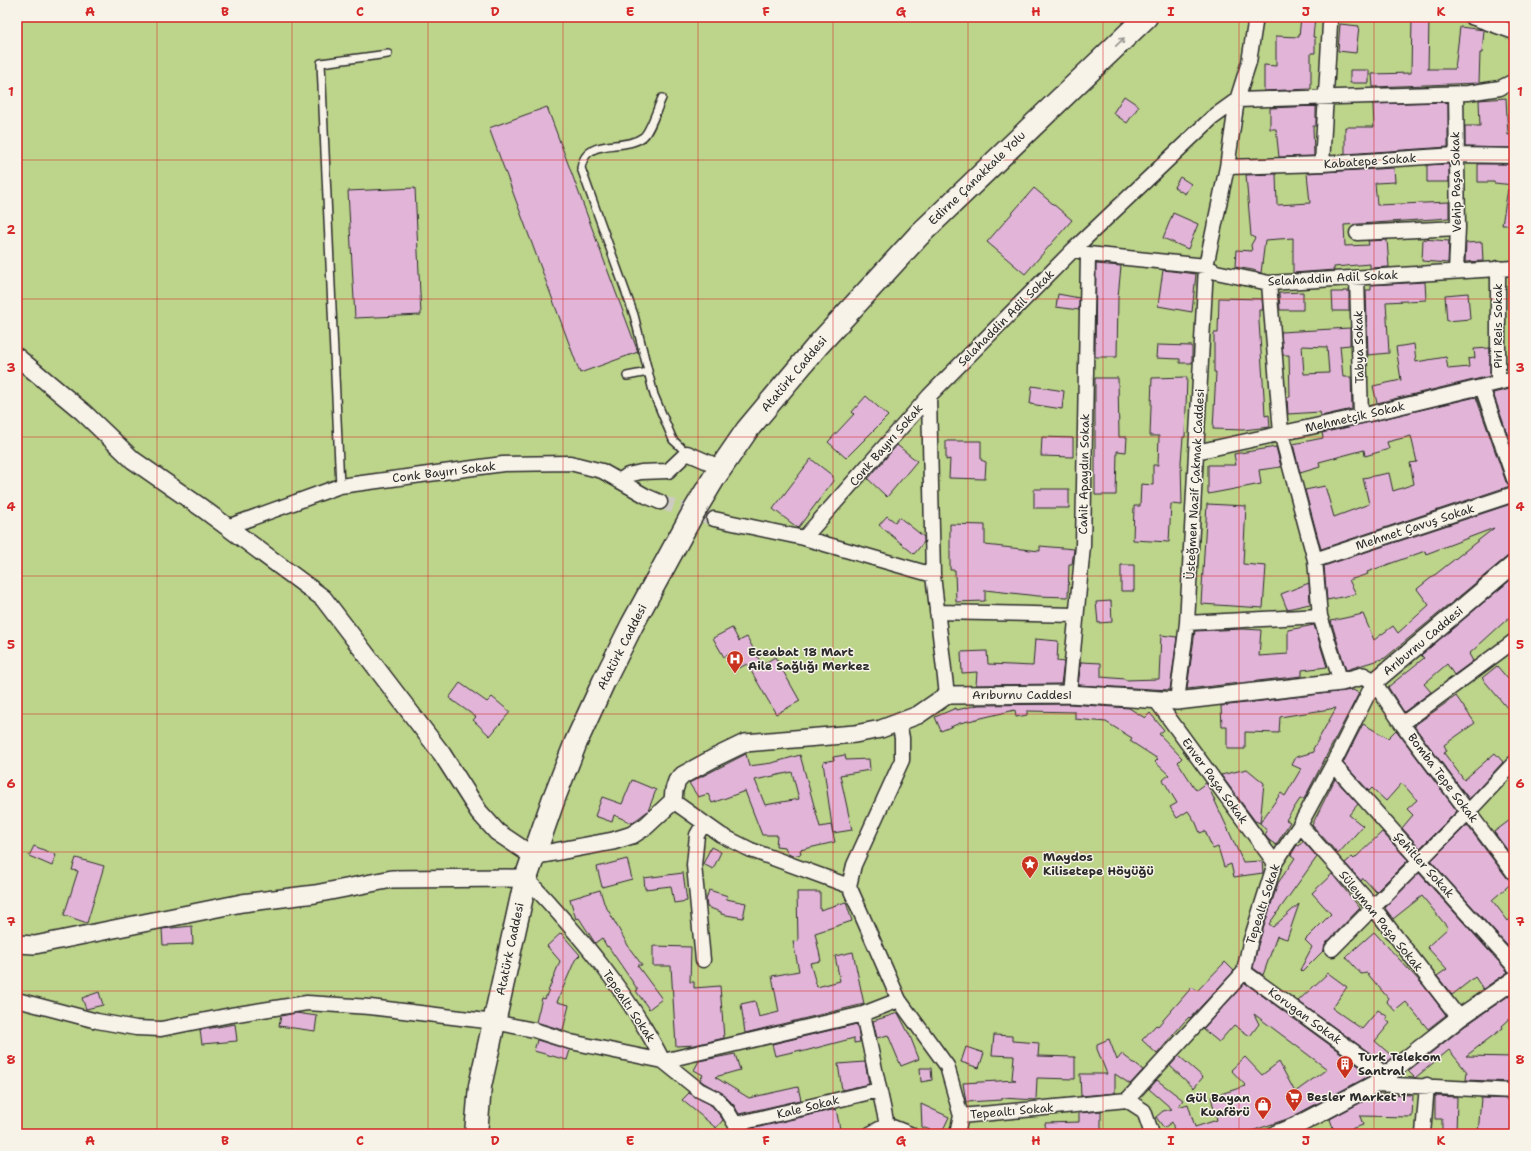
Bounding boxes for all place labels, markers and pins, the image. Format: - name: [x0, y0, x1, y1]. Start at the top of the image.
- place label: Eceabat 18 Mart Aile Sağlığı Merkez: [748, 644, 870, 674]
- hospital icon: Eceabat 18 Mart Aile Sağlığı Merkez: [725, 649, 745, 674]
- place label: Maydos Kilisetepe Höyüğü: [1043, 849, 1154, 879]
- place icon: Maydos Kilisetepe Höyüğü: [1020, 854, 1040, 879]
- place label: Turk Telekom Santral: [1358, 1049, 1441, 1079]
- building icon: Turk Telekom Santral: [1335, 1054, 1355, 1079]
- supermarket icon: Besler Market 1: [1284, 1087, 1304, 1112]
- place label: Besler Market 1: [1307, 1089, 1406, 1105]
- place label: Gül Bayan Kuaförü: [1186, 1090, 1250, 1120]
- shop icon: Gül Bayan Kuaförü: [1253, 1095, 1273, 1120]

